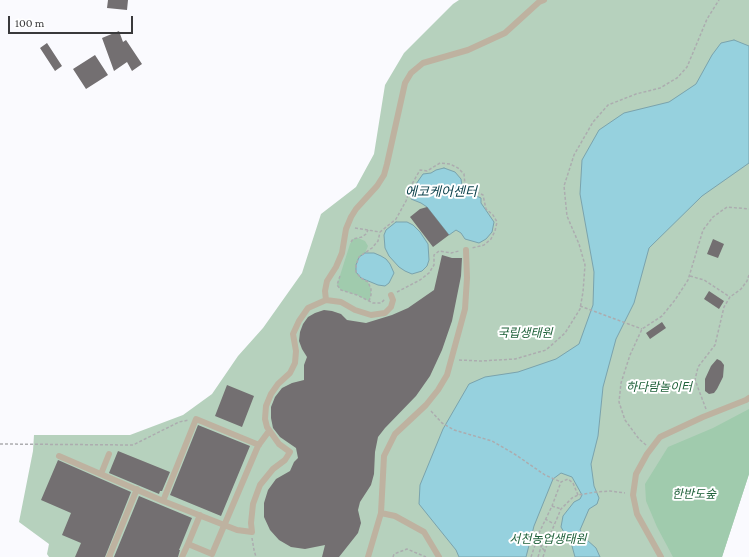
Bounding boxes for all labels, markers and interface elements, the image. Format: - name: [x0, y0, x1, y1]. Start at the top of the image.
- scale bar: [10, 8, 135, 34]
- text: 100 m: [15, 16, 44, 30]
- water label: 에코케어센터: [405, 184, 477, 200]
- park label: 국립생태원: [497, 326, 553, 340]
- park label: 하다람놀이터: [626, 380, 692, 394]
- park label: 한반도숲: [672, 487, 716, 501]
- park label: 서천농업생태원: [509, 532, 587, 546]

